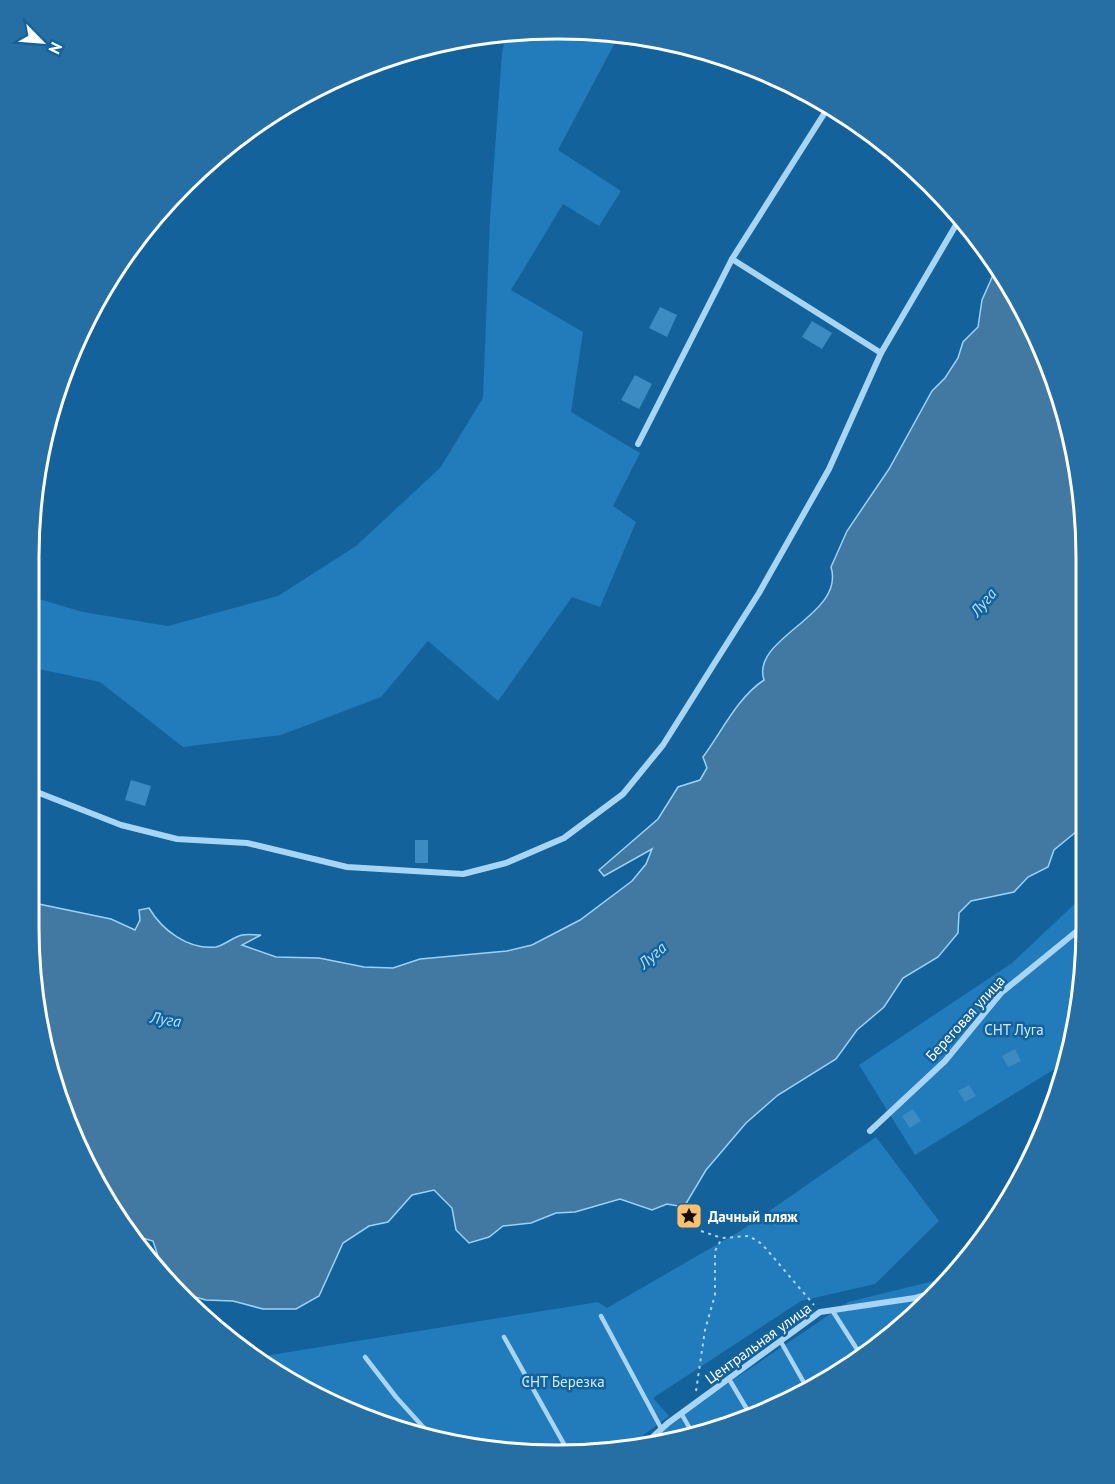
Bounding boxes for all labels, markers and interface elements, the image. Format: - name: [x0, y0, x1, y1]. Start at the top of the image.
- north arrow: [12, 12, 72, 72]
- text: N: [44, 39, 67, 57]
- water label: Луга: [965, 584, 1001, 621]
- water label: Луга: [633, 937, 670, 973]
- street label: Береговая улица: [921, 971, 1009, 1065]
- water label: Луга: [148, 1007, 183, 1031]
- park label: СНТ Луга: [984, 1020, 1044, 1039]
- place icon: Дачный пляж: [674, 1201, 704, 1231]
- place label: Дачный пляж: [708, 1207, 798, 1226]
- street label: Центральная улица: [701, 1298, 815, 1388]
- park label: СНТ Березка: [521, 1372, 605, 1391]

